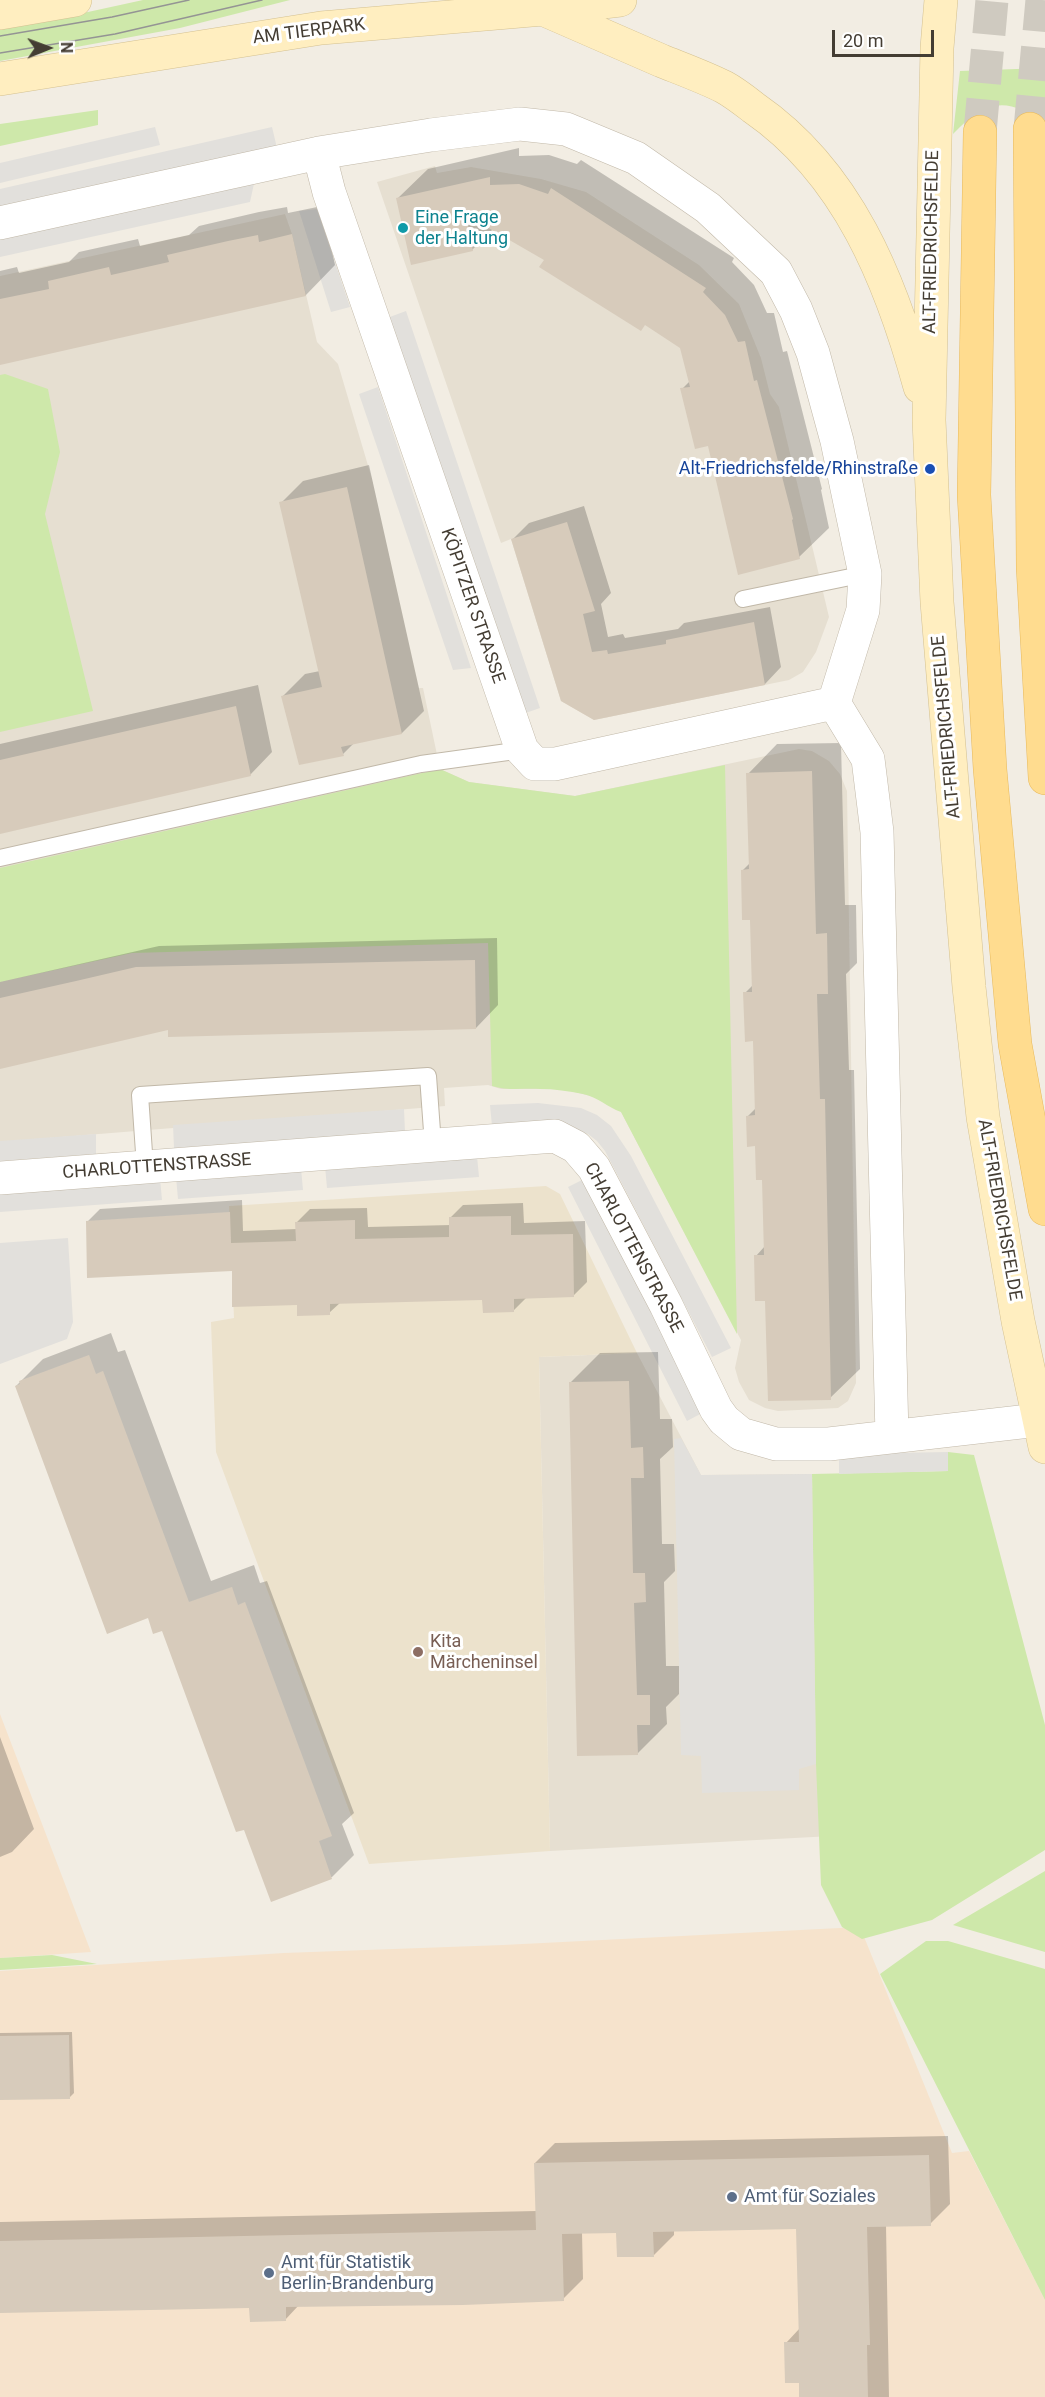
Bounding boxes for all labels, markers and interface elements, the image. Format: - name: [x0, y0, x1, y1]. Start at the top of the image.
- street label: AM TIERPARK: [252, 14, 366, 50]
- north arrow: [18, 18, 78, 78]
- scale bar: [835, 18, 937, 56]
- text: 20 m: [843, 30, 883, 51]
- text: N: [57, 42, 76, 53]
- street label: ALT-FRIEDRICHSFELDE: [920, 150, 944, 334]
- place label: Eine Frage der Haltung: [415, 207, 508, 250]
- marker: Eine Frage der Haltung: [396, 221, 410, 235]
- place label: Alt-Friedrichsfelde/Rhinstraße: [679, 458, 918, 480]
- marker: Alt-Friedrichsfelde/Rhinstraße: [923, 462, 937, 476]
- street label: KÖPITZER STRASSE: [435, 526, 509, 686]
- street label: ALT-FRIEDRICHSFELDE: [928, 634, 966, 820]
- street label: ALT-FRIEDRICHSFELDE: [972, 1118, 1026, 1302]
- street label: CHARLOTTENSTRASSE: [62, 1150, 252, 1184]
- street label: CHARLOTTENSTRASSE: [579, 1159, 687, 1337]
- place label: Kita Märcheninsel: [430, 1631, 538, 1674]
- marker: Kita Märcheninsel: [411, 1645, 425, 1659]
- place label: Amt für Soziales: [744, 2186, 876, 2208]
- marker: Amt für Soziales: [725, 2190, 739, 2204]
- place label: Amt für Statistik Berlin-Brandenburg: [281, 2252, 434, 2294]
- marker: Amt für Statistik Berlin-Brandenburg: [262, 2266, 276, 2280]

